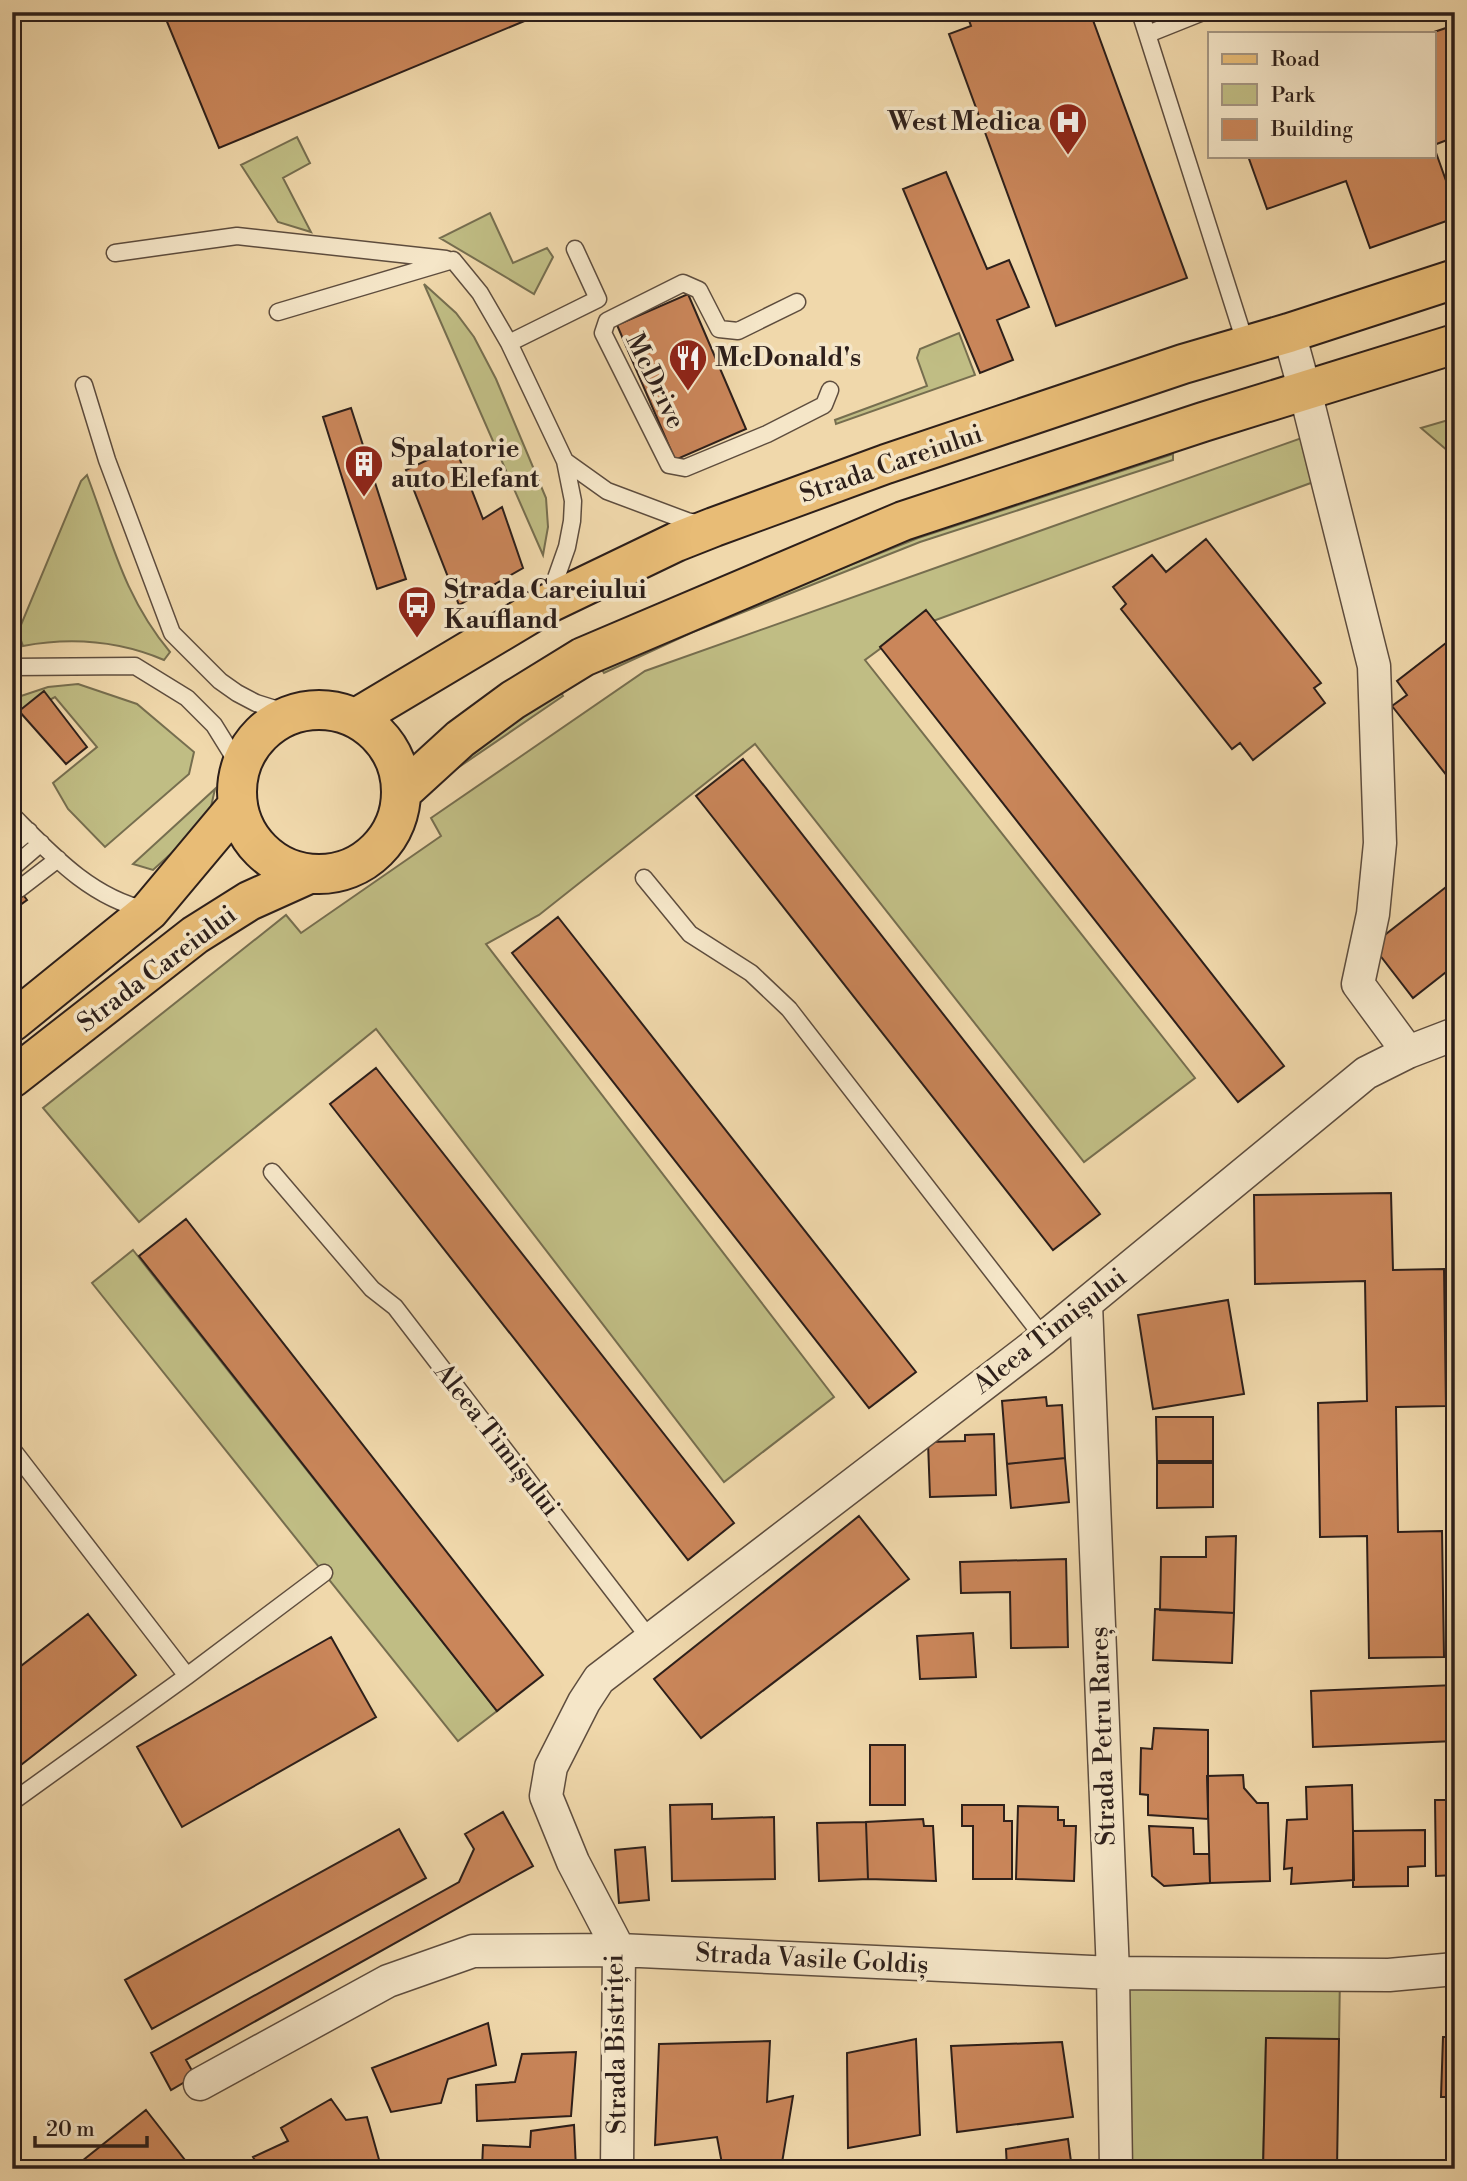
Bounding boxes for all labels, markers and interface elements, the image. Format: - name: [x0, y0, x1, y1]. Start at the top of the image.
- legend: [1208, 32, 1436, 158]
- text: Road: [1271, 47, 1320, 73]
- text: Park: [1271, 83, 1316, 109]
- hospital icon: West Medica: [1047, 101, 1089, 156]
- place label: West Medica: [887, 106, 1042, 138]
- text: Building: [1270, 117, 1353, 143]
- street label: McDrive: [618, 328, 692, 434]
- restaurant icon: McDonald's: [667, 337, 709, 392]
- place label: McDonald's: [715, 342, 861, 374]
- street label: Strada Careiului: [795, 418, 987, 510]
- place label: Spalatorie auto Elefant: [391, 433, 540, 495]
- building icon: Spalatorie auto Elefant: [343, 443, 385, 498]
- place label: Strada Careiului Kaufland: [444, 574, 646, 636]
- bus stop icon: Strada Careiului Kaufland: [396, 584, 438, 639]
- street label: Strada Careiului: [71, 899, 243, 1039]
- street label: Aleea Timișului: [966, 1261, 1133, 1401]
- street label: Aleea Timișului: [427, 1356, 567, 1523]
- street label: Strada Petru Rareș: [1083, 1626, 1123, 1846]
- street label: Strada Vasile Goldiș: [695, 1937, 929, 1981]
- street label: Strada Bistriței: [598, 1954, 634, 2134]
- scale bar: [35, 2104, 147, 2148]
- text: 20 m: [46, 2117, 95, 2143]

